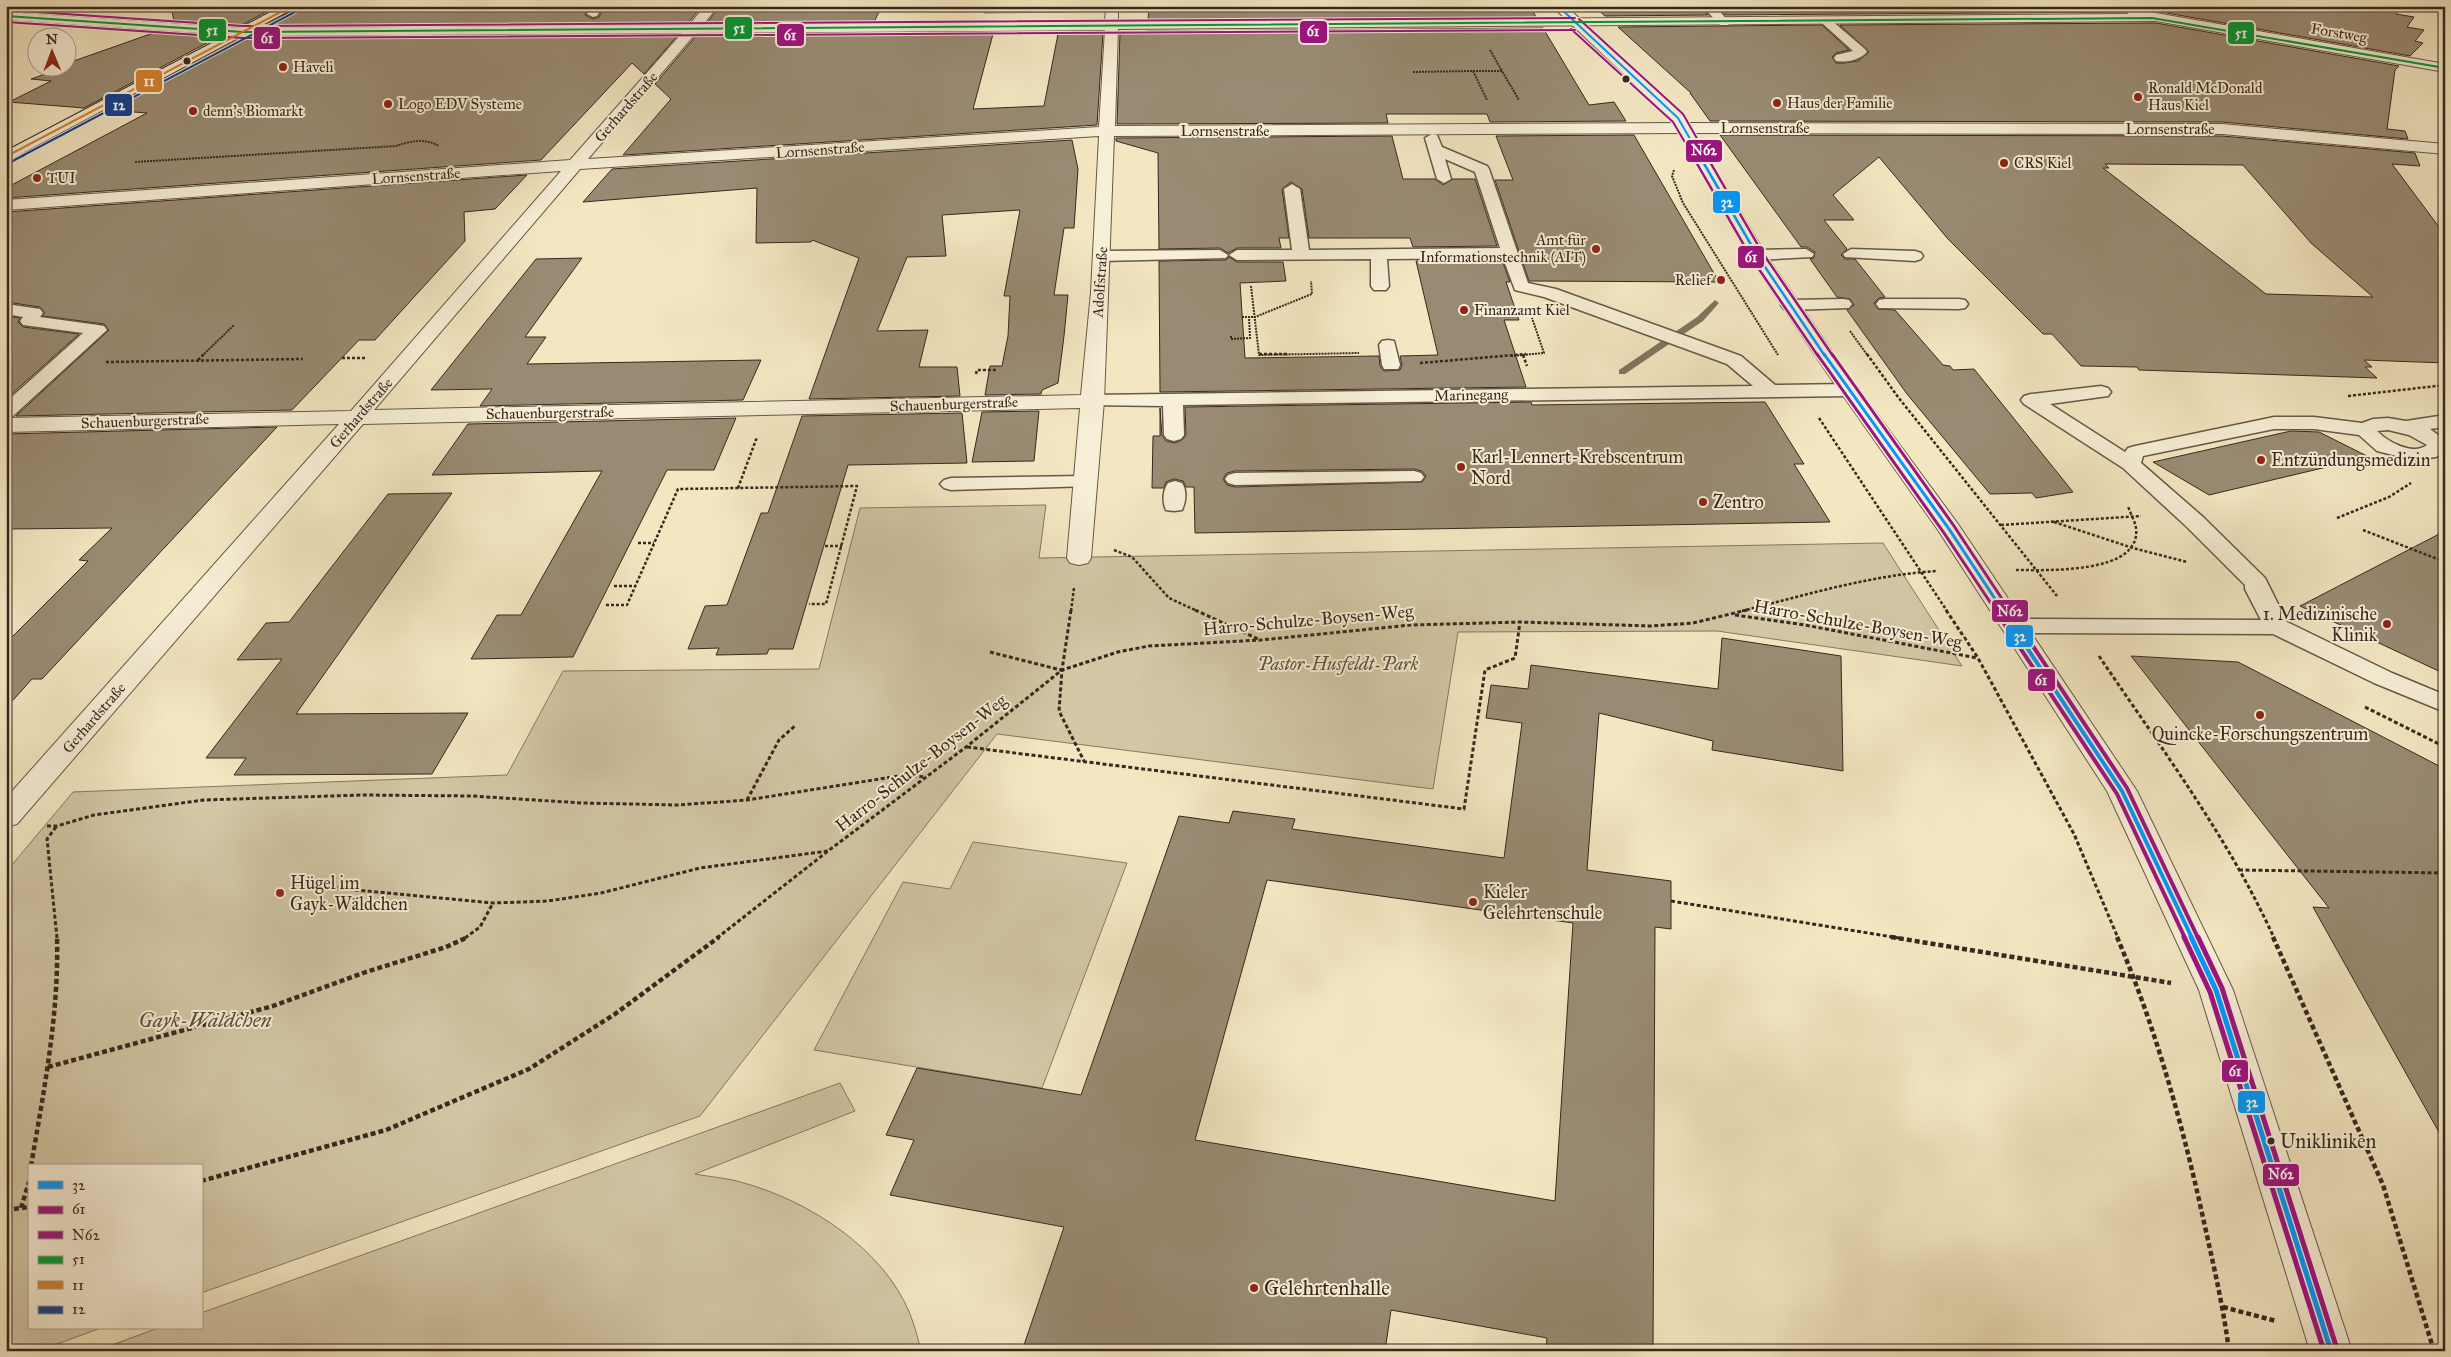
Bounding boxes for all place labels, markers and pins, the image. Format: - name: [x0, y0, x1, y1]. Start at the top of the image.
- unlabelled marker: [182, 56, 192, 66]
- place label: Haveli: [293, 58, 334, 76]
- marker: Haveli: [277, 61, 289, 73]
- unlabelled marker: [1621, 74, 1631, 84]
- place label: Ronald McDonald Haus Kiel: [2148, 79, 2263, 114]
- marker: Ronald McDonald Haus Kiel: [2132, 91, 2144, 103]
- place label: Haus der Familie: [1787, 94, 1893, 112]
- place label: Logo EDV Systeme: [398, 95, 522, 113]
- marker: Haus der Familie: [1771, 97, 1783, 109]
- marker: Logo EDV Systeme: [382, 98, 394, 110]
- place label: denn's Biomarkt: [203, 102, 304, 120]
- marker: denn's Biomarkt: [187, 105, 199, 117]
- place label: CRS Kiel: [2014, 154, 2073, 172]
- marker: CRS Kiel: [1998, 157, 2010, 169]
- place label: TUI: [47, 169, 76, 187]
- marker: TUI: [31, 172, 43, 184]
- place label: Amt für Informationstechnik (AIT): [1420, 231, 1586, 267]
- marker: Amt für Informationstechnik (AIT): [1590, 243, 1602, 255]
- place label: Relief: [1675, 271, 1714, 289]
- marker: Relief: [1715, 274, 1727, 286]
- place label: Finanzamt Kiel: [1474, 301, 1571, 319]
- marker: Finanzamt Kiel: [1458, 304, 1470, 316]
- place label: Karl-Lennert-Krebscentrum Nord: [1471, 446, 1683, 489]
- place label: Entzündungsmedizin: [2271, 449, 2431, 472]
- marker: Entzündungsmedizin: [2255, 454, 2267, 466]
- marker: Karl-Lennert-Krebscentrum Nord: [1455, 461, 1467, 473]
- place label: Zentro: [1713, 491, 1764, 513]
- marker: Zentro: [1697, 496, 1709, 508]
- place label: 1. Medizinische Klinik: [2263, 603, 2378, 646]
- marker: 1. Medizinische Klinik: [2381, 618, 2393, 630]
- marker: Quincke-Forschungszentrum: [2254, 709, 2266, 721]
- place label: Quincke-Forschungszentrum: [2152, 723, 2368, 746]
- place label: Hügel im Gayk-Wäldchen: [290, 872, 408, 915]
- place label: Kieler Gelehrtenschule: [1483, 881, 1602, 924]
- marker: Hügel im Gayk-Wäldchen: [274, 887, 286, 899]
- marker: Kieler Gelehrtenschule: [1467, 896, 1479, 908]
- place label: Unikliniken: [2280, 1129, 2377, 1153]
- marker: Unikliniken: [2266, 1136, 2276, 1146]
- place label: Gelehrtenhalle: [1264, 1275, 1390, 1301]
- marker: Gelehrtenhalle: [1248, 1282, 1260, 1294]

